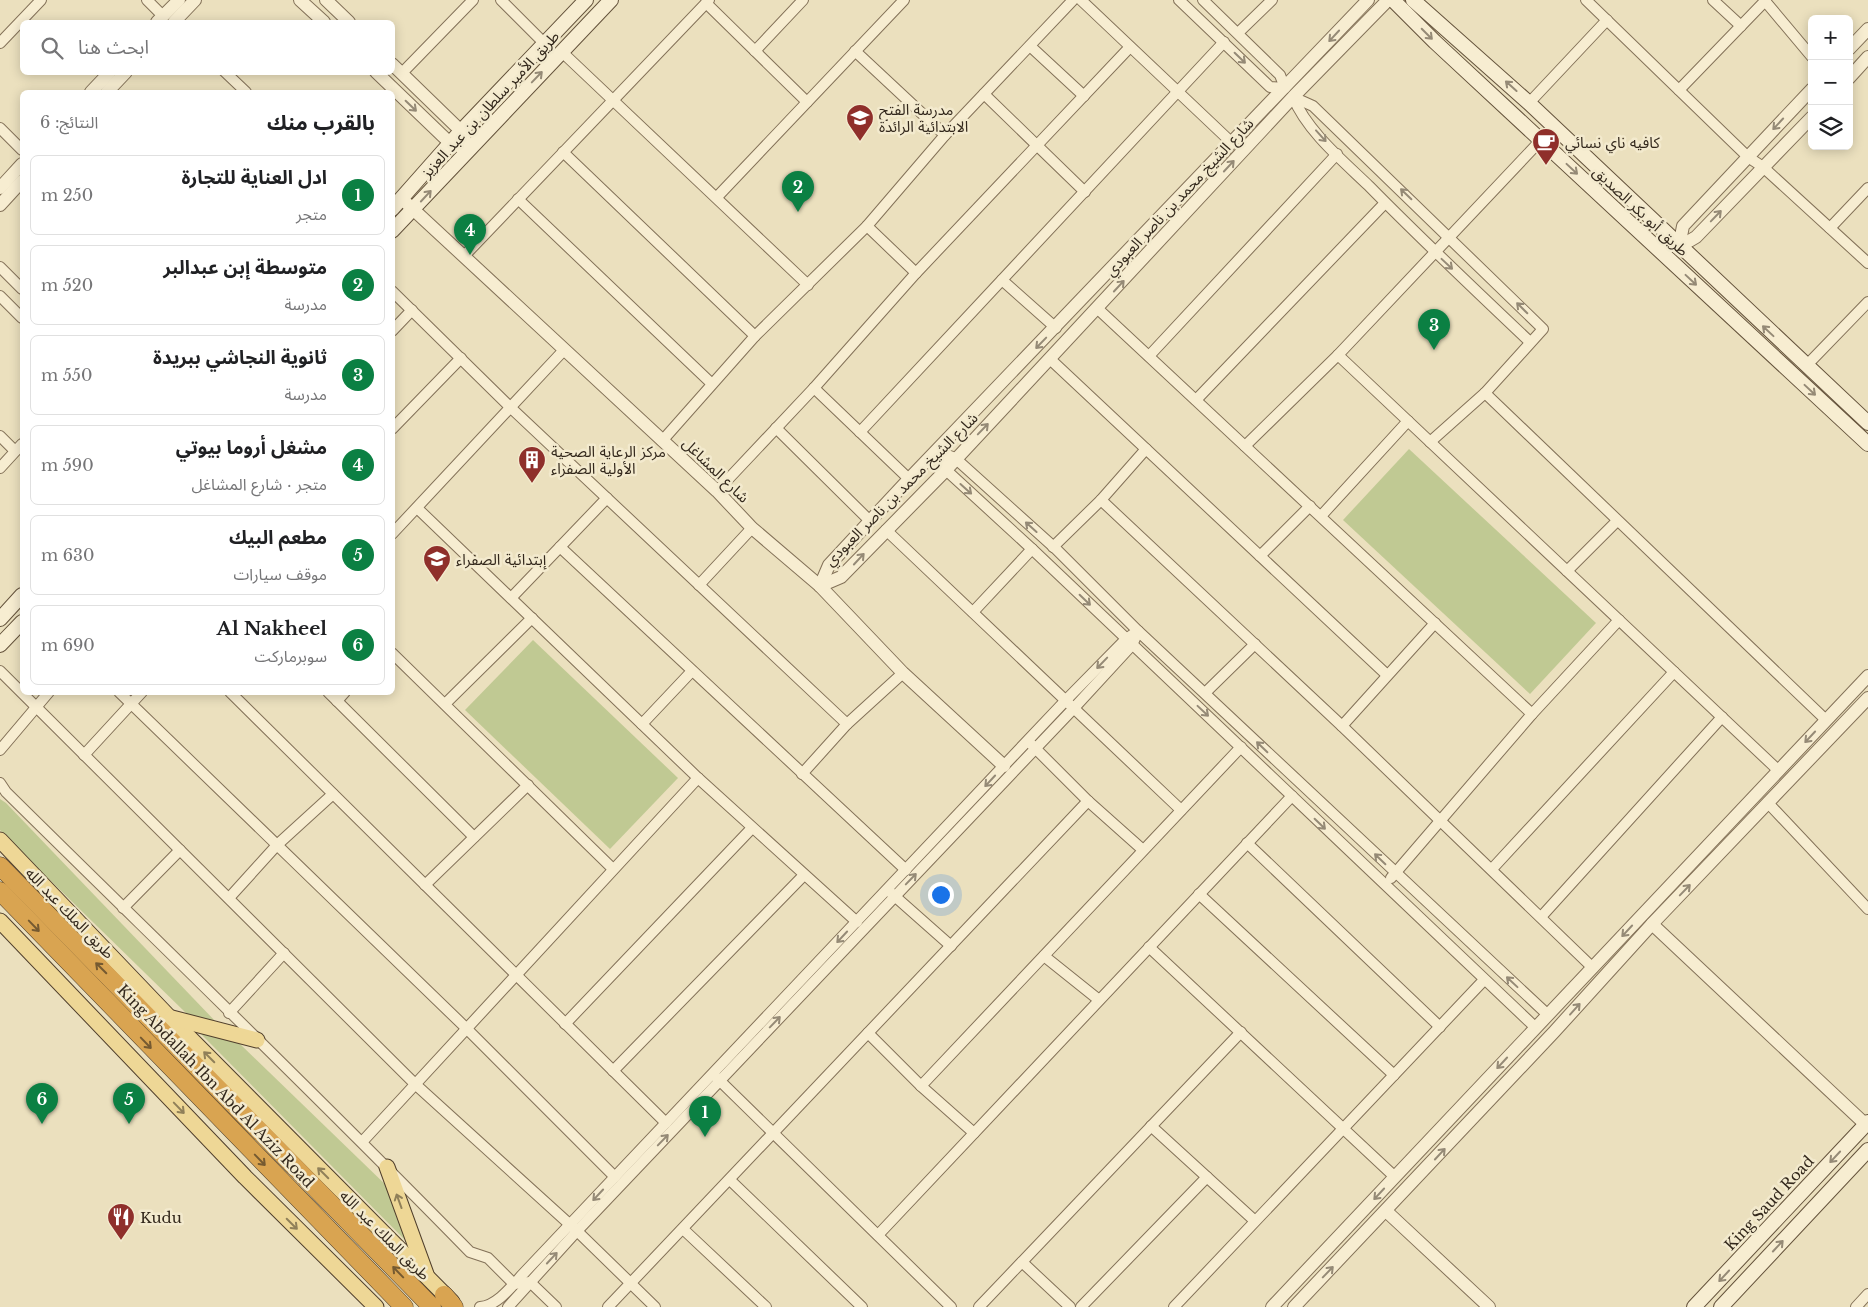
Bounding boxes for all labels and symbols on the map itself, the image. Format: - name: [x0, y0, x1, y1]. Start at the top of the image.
- street label: طريق الأمير سلطان بن عبد العزيز: [416, 27, 564, 183]
- one-way arrow: [1421, 28, 1433, 40]
- one-way arrow: [1328, 29, 1340, 42]
- one-way arrow: [1234, 52, 1246, 64]
- one-way arrow: [531, 71, 543, 84]
- one-way arrow: [1504, 81, 1517, 92]
- one-way arrow: [405, 100, 418, 112]
- place label: مدرسة الفتح الابتدائية الرائدة: [879, 100, 968, 136]
- school or university icon: مدرسة الفتح الابتدائية الرائدة: [845, 103, 875, 142]
- street label: شارع الشيخ محمد بن ناصر العبودي: [1101, 114, 1260, 282]
- one-way arrow: [1772, 118, 1784, 131]
- cafe icon: كافيه ناي نسائي: [1531, 127, 1561, 166]
- one-way arrow: [1315, 130, 1327, 143]
- place label: كافيه ناي نسائي: [1565, 133, 1661, 154]
- one-way arrow: [1223, 160, 1235, 173]
- street label: طريق أبو بكر الصديق: [1589, 162, 1693, 261]
- one-way arrow: [1565, 163, 1578, 175]
- pin: 2: [782, 171, 814, 212]
- one-way arrow: [1399, 188, 1412, 200]
- one-way arrow: [420, 189, 432, 202]
- one-way arrow: [1710, 210, 1722, 223]
- pin: 4: [454, 214, 486, 255]
- one-way arrow: [1441, 258, 1454, 270]
- one-way arrow: [1685, 274, 1697, 286]
- one-way arrow: [1113, 279, 1125, 292]
- one-way arrow: [1516, 301, 1528, 314]
- pin: 3: [1418, 309, 1450, 350]
- one-way arrow: [1762, 325, 1775, 337]
- one-way arrow: [1035, 337, 1047, 350]
- one-way arrow: [1804, 384, 1817, 396]
- street label: شارع الشيخ محمد بن ناصر العبودي: [820, 408, 984, 572]
- one-way arrow: [977, 423, 989, 435]
- street label: شارع المشاغل: [677, 434, 753, 509]
- place label: مركز الرعاية الصحية الأولية الصفراء: [551, 442, 666, 478]
- building icon: مركز الرعاية الصحية الأولية الصفراء: [517, 445, 547, 484]
- one-way arrow: [960, 483, 973, 494]
- one-way arrow: [1025, 521, 1038, 532]
- school or university icon: إبتدائية الصفراء: [422, 544, 452, 583]
- place label: إبتدائية الصفراء: [456, 550, 547, 570]
- one-way arrow: [853, 552, 865, 565]
- one-way arrow: [1079, 594, 1091, 606]
- one-way arrow: [1096, 657, 1108, 670]
- one-way arrow: [1197, 705, 1210, 717]
- one-way arrow: [1804, 730, 1816, 743]
- one-way arrow: [1257, 742, 1269, 754]
- one-way arrow: [984, 775, 996, 788]
- one-way arrow: [1314, 818, 1327, 830]
- one-way arrow: [1374, 853, 1387, 865]
- street label: طريق الملك عبد الله: [21, 863, 118, 963]
- one-way arrow: [905, 872, 917, 885]
- your location: [928, 882, 954, 908]
- one-way arrow: [1679, 884, 1691, 897]
- one-way arrow: [28, 920, 40, 932]
- one-way arrow: [1621, 925, 1633, 938]
- one-way arrow: [836, 931, 848, 944]
- one-way arrow: [95, 962, 107, 975]
- one-way arrow: [1505, 976, 1518, 988]
- street label: King Abdallah Ibn Abd Al Aziz Road: [114, 980, 318, 1192]
- one-way arrow: [1569, 1003, 1581, 1016]
- one-way arrow: [769, 1016, 781, 1028]
- one-way arrow: [140, 1037, 153, 1049]
- one-way arrow: [203, 1051, 215, 1063]
- one-way arrow: [1496, 1057, 1508, 1070]
- pin: 6: [26, 1083, 58, 1124]
- pin: 5: [113, 1083, 145, 1124]
- pin: 1: [689, 1096, 721, 1137]
- one-way arrow: [173, 1101, 185, 1114]
- one-way arrow: [657, 1134, 669, 1146]
- one-way arrow: [1434, 1147, 1446, 1160]
- one-way arrow: [1829, 1151, 1841, 1163]
- street label: King Saud Road: [1720, 1152, 1818, 1254]
- one-way arrow: [254, 1153, 266, 1166]
- one-way arrow: [317, 1167, 329, 1179]
- street label: طريق الملك عبد الله: [335, 1186, 434, 1285]
- one-way arrow: [1373, 1188, 1385, 1201]
- one-way arrow: [592, 1189, 604, 1201]
- one-way arrow: [394, 1194, 403, 1209]
- restaurant icon: Kudu: [106, 1202, 136, 1241]
- place label: Kudu: [140, 1208, 182, 1227]
- one-way arrow: [286, 1218, 298, 1230]
- one-way arrow: [1772, 1240, 1784, 1252]
- one-way arrow: [546, 1251, 558, 1264]
- one-way arrow: [1322, 1265, 1334, 1278]
- one-way arrow: [392, 1266, 404, 1278]
- one-way arrow: [1718, 1269, 1730, 1282]

